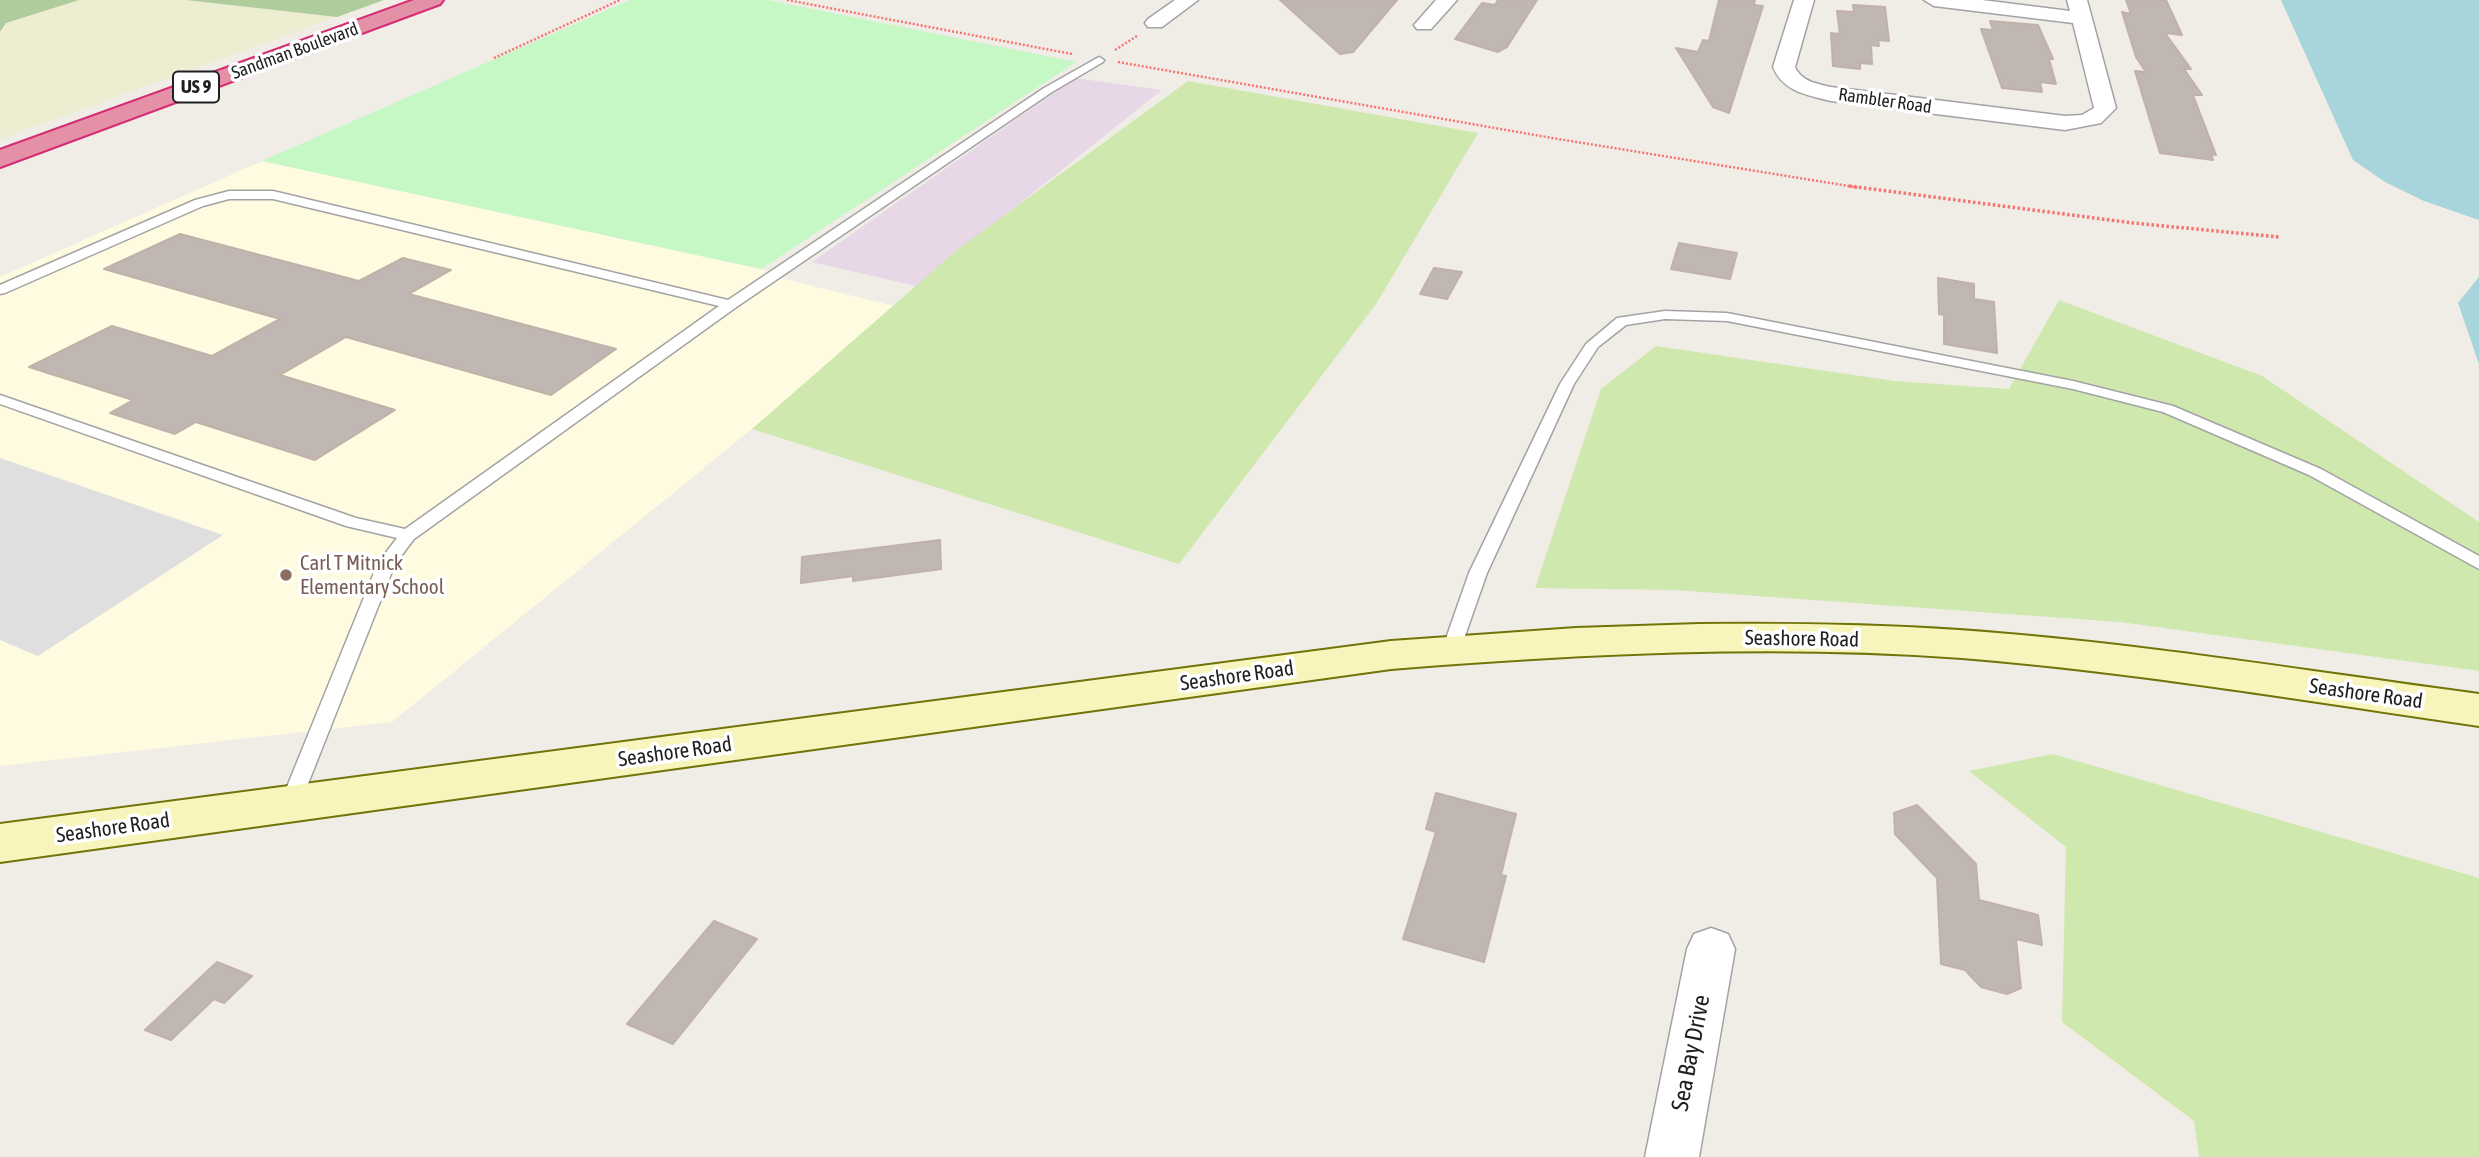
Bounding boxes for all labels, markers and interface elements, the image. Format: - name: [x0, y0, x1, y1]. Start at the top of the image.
- street label: Sandman Boulevard: [229, 18, 361, 84]
- road number: US 9: [173, 72, 219, 102]
- street label: Rambler Road: [1837, 84, 1933, 118]
- place label: Carl T Mitnick Elementary School: [300, 550, 444, 600]
- marker: Carl T Mitnick Elementary School: [278, 567, 294, 583]
- street label: Seashore Road: [1745, 625, 1859, 653]
- street label: Seashore Road: [1179, 656, 1295, 696]
- street label: Seashore Road: [2308, 674, 2424, 714]
- street label: Seashore Road: [617, 732, 733, 772]
- street label: Seashore Road: [55, 808, 171, 848]
- street label: Sea Bay Drive: [1666, 992, 1716, 1114]

